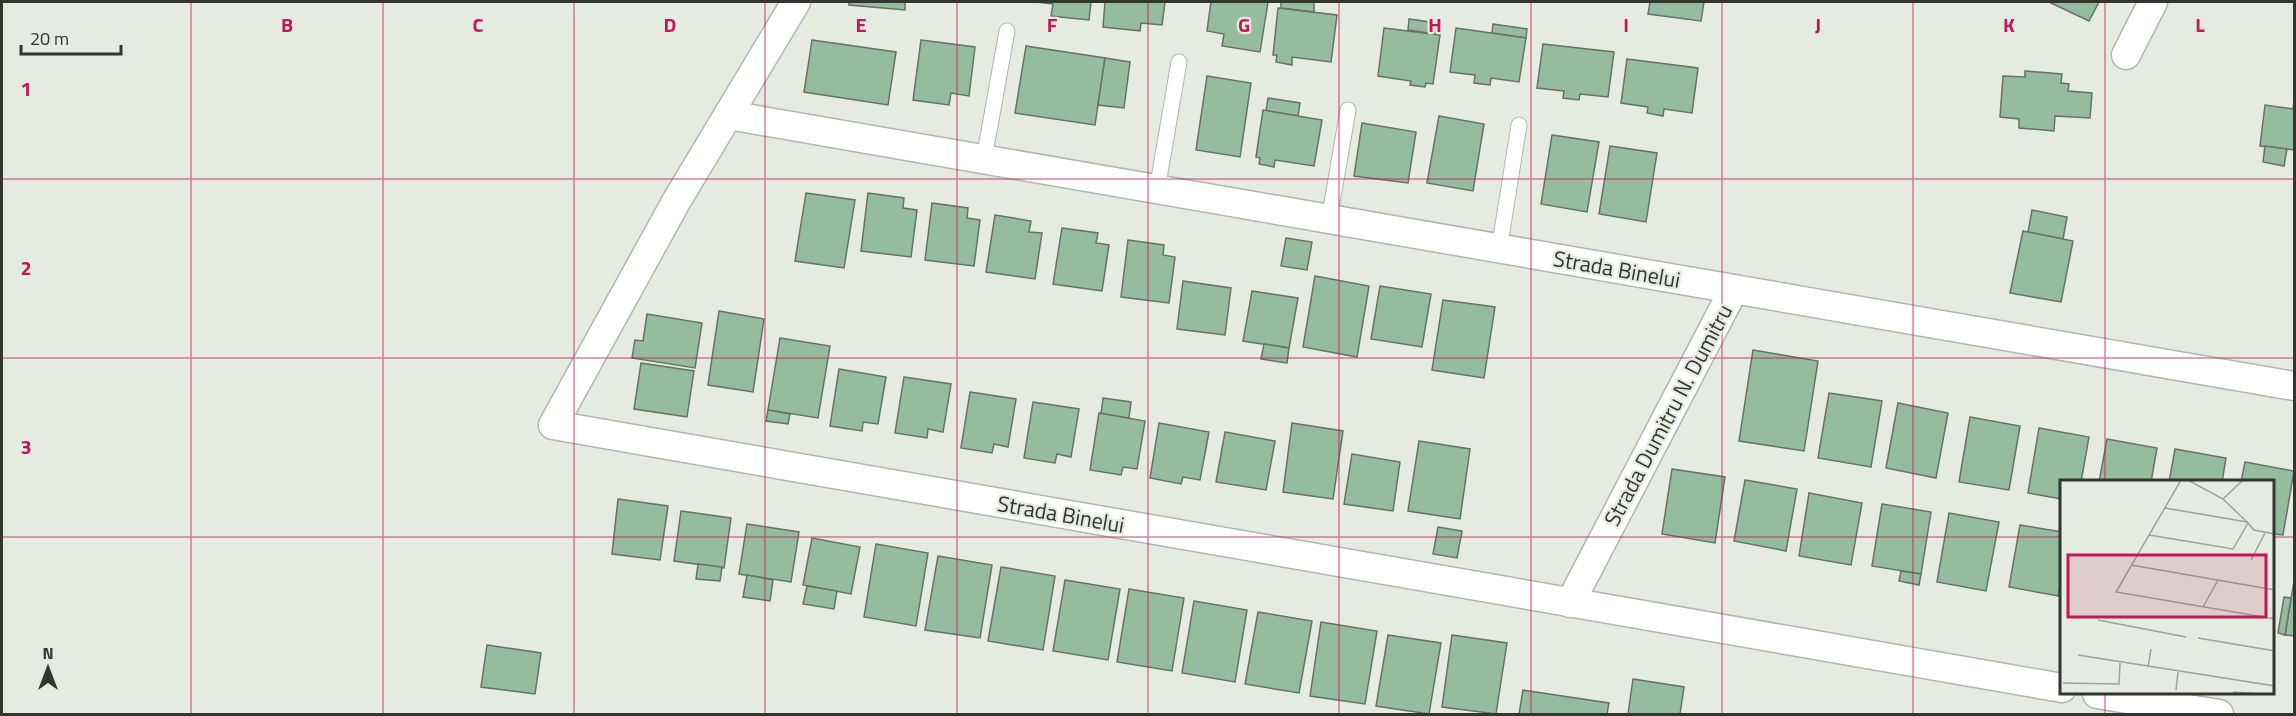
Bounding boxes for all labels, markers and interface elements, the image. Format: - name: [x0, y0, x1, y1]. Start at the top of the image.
- text: B: [281, 9, 293, 40]
- text: C: [473, 9, 484, 40]
- text: D: [664, 9, 676, 40]
- text: E: [855, 9, 867, 40]
- text: F: [1047, 9, 1058, 40]
- text: G: [1238, 9, 1250, 40]
- text: H: [1428, 9, 1442, 40]
- text: I: [1623, 9, 1629, 40]
- text: J: [1815, 9, 1821, 40]
- text: K: [2003, 9, 2015, 40]
- text: L: [2195, 9, 2205, 40]
- scale bar: [21, 18, 122, 56]
- text: 20 m: [30, 25, 69, 52]
- text: 1: [20, 73, 32, 104]
- street label: Strada Binelui: [1551, 241, 1683, 297]
- text: 2: [20, 252, 32, 283]
- street label: Strada Dumitru N. Dumitru: [1595, 298, 1741, 532]
- text: 3: [20, 431, 32, 462]
- inset map: [2060, 480, 2275, 695]
- street label: Strada Binelui: [995, 486, 1127, 542]
- north arrow: [18, 638, 78, 698]
- text: N: [42, 641, 54, 665]

